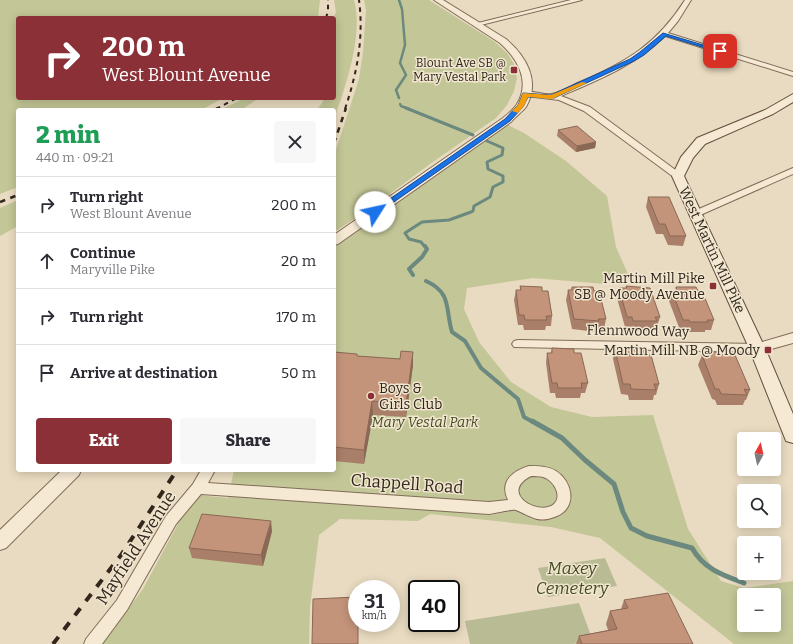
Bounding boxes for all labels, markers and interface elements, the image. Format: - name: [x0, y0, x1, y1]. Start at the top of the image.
- text: 200 m: [102, 30, 185, 63]
- icon: right: [36, 32, 88, 84]
- pin: [703, 34, 737, 68]
- icon: arrive: [709, 40, 731, 62]
- place label: Blount Ave SB @ Mary Vestal Park: [413, 56, 506, 84]
- text: West Blount Avenue: [102, 64, 271, 86]
- marker: Blount Ave SB @ Mary Vestal Park: [509, 65, 519, 75]
- text: 2 min: [36, 121, 100, 149]
- button: close: [274, 121, 316, 163]
- text: 440 m · 09:21: [36, 150, 114, 165]
- street label: West Martin Mill Pike: [675, 184, 749, 316]
- text: Turn right: [70, 188, 143, 206]
- position arrow: [354, 191, 396, 233]
- icon: right: [36, 194, 58, 216]
- text: 200 m: [271, 196, 316, 214]
- text: West Blount Avenue: [70, 206, 192, 221]
- text: Continue: [70, 244, 136, 262]
- icon: ahead: [36, 250, 58, 272]
- text: 20 m: [281, 252, 316, 270]
- text: Maryville Pike: [70, 262, 155, 277]
- place label: Martin Mill Pike SB @ Moody Avenue: [574, 270, 705, 303]
- marker: Martin Mill Pike SB @ Moody Avenue: [708, 281, 718, 291]
- icon: right: [36, 306, 58, 328]
- text: Turn right: [70, 308, 143, 326]
- text: 170 m: [276, 308, 316, 326]
- street label: Flennwood Way: [587, 322, 690, 340]
- place label: Martin Mill NB @ Moody: [604, 342, 761, 359]
- marker: Martin Mill NB @ Moody: [763, 345, 773, 355]
- icon: arrive: [36, 362, 58, 384]
- text: Arrive at destination: [70, 364, 217, 382]
- text: 50 m: [281, 364, 316, 382]
- place label: Boys & Girls Club: [379, 380, 442, 413]
- marker: Boys & Girls Club: [366, 391, 376, 401]
- park label: Mary Vestal Park: [372, 414, 479, 431]
- button: Exit: [36, 418, 172, 464]
- button: Share: [180, 418, 316, 464]
- north arrow: [737, 432, 781, 476]
- map controls: [737, 432, 781, 632]
- street label: Chappell Road: [350, 470, 464, 498]
- button: search: [737, 484, 781, 528]
- street label: Mayfield Avenue: [91, 487, 181, 609]
- button: +: [737, 536, 781, 580]
- park label: Maxey Cemetery: [536, 558, 610, 599]
- speed limit sign: 40: [408, 580, 460, 632]
- button: −: [737, 588, 781, 632]
- text: 31: [364, 589, 384, 613]
- text: km/h: [362, 610, 386, 622]

